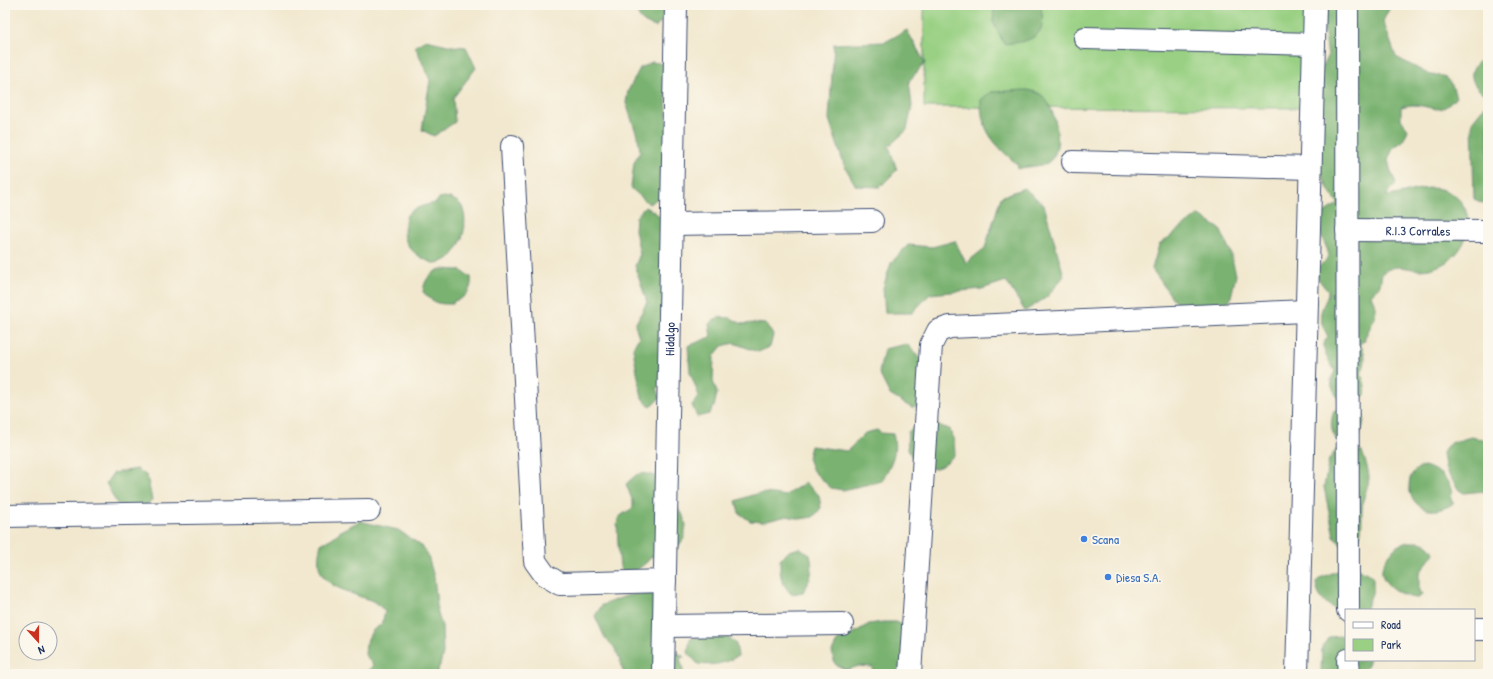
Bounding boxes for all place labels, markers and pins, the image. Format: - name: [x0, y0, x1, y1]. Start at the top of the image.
- place label: Scana: [1092, 530, 1119, 548]
- marker: Scana: [1079, 534, 1089, 544]
- place label: Diesa S.A.: [1116, 568, 1161, 586]
- marker: Diesa S.A.: [1103, 572, 1113, 582]

